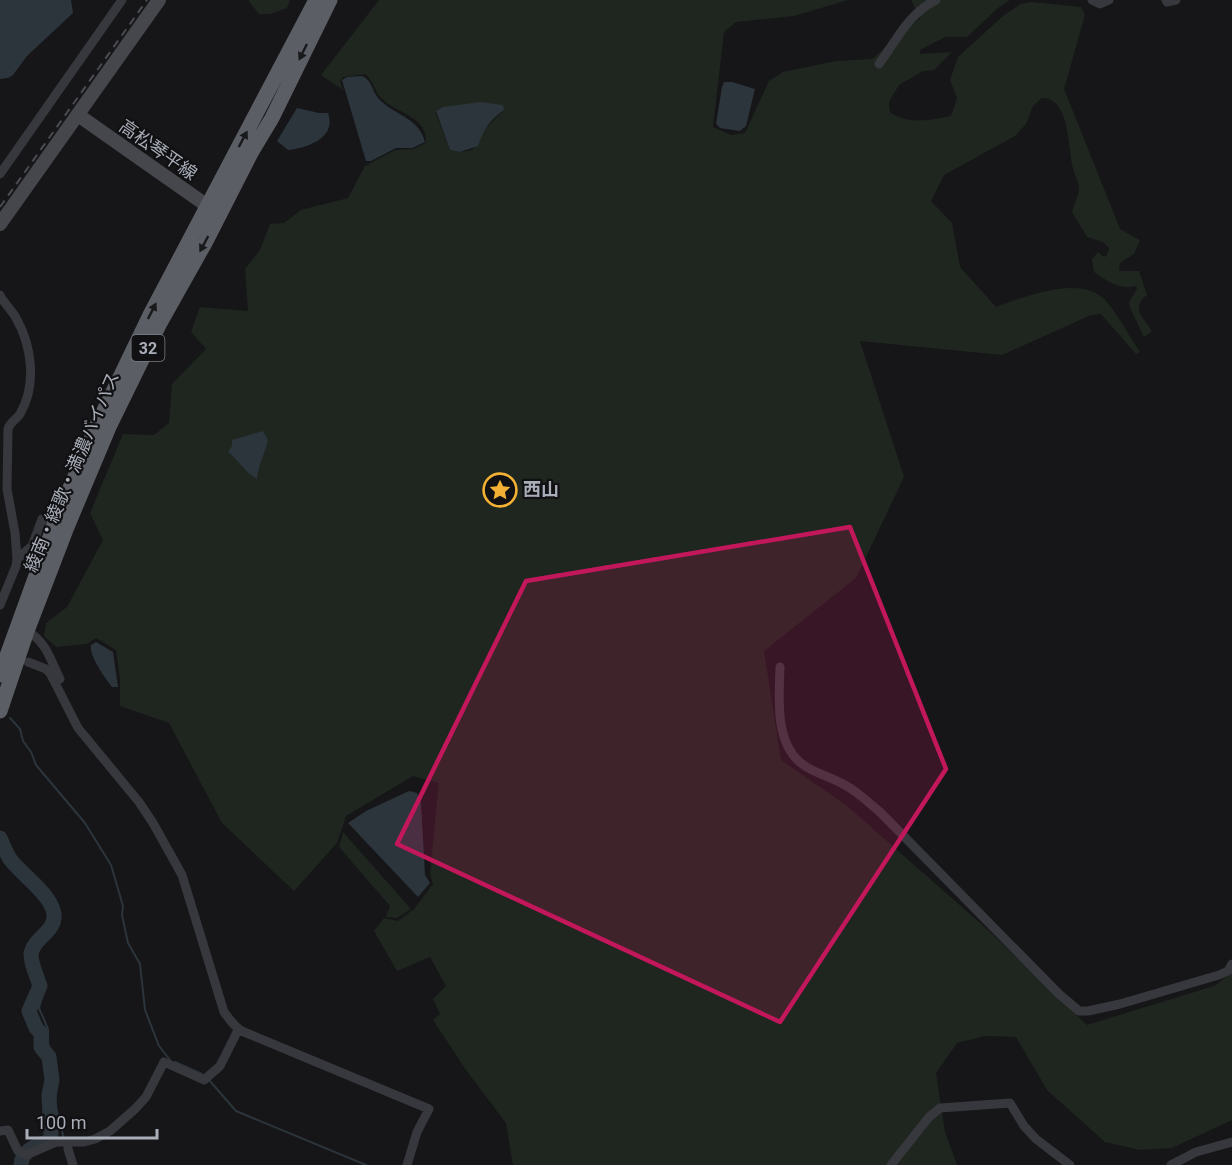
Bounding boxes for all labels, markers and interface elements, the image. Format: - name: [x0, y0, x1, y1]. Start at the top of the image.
- one-way arrow: [299, 44, 308, 61]
- street label: 高松琴平線: [115, 115, 201, 184]
- one-way arrow: [238, 130, 248, 147]
- one-way arrow: [199, 236, 209, 253]
- one-way arrow: [147, 303, 157, 320]
- road number: 32: [132, 335, 164, 361]
- street label: 綾南・綾歌・満濃バイパス: [20, 368, 123, 575]
- place icon: 西山: [482, 472, 518, 508]
- place label: 西山: [523, 479, 559, 500]
- scale bar: [27, 1102, 158, 1140]
- text: 100 m: [36, 1112, 87, 1133]

